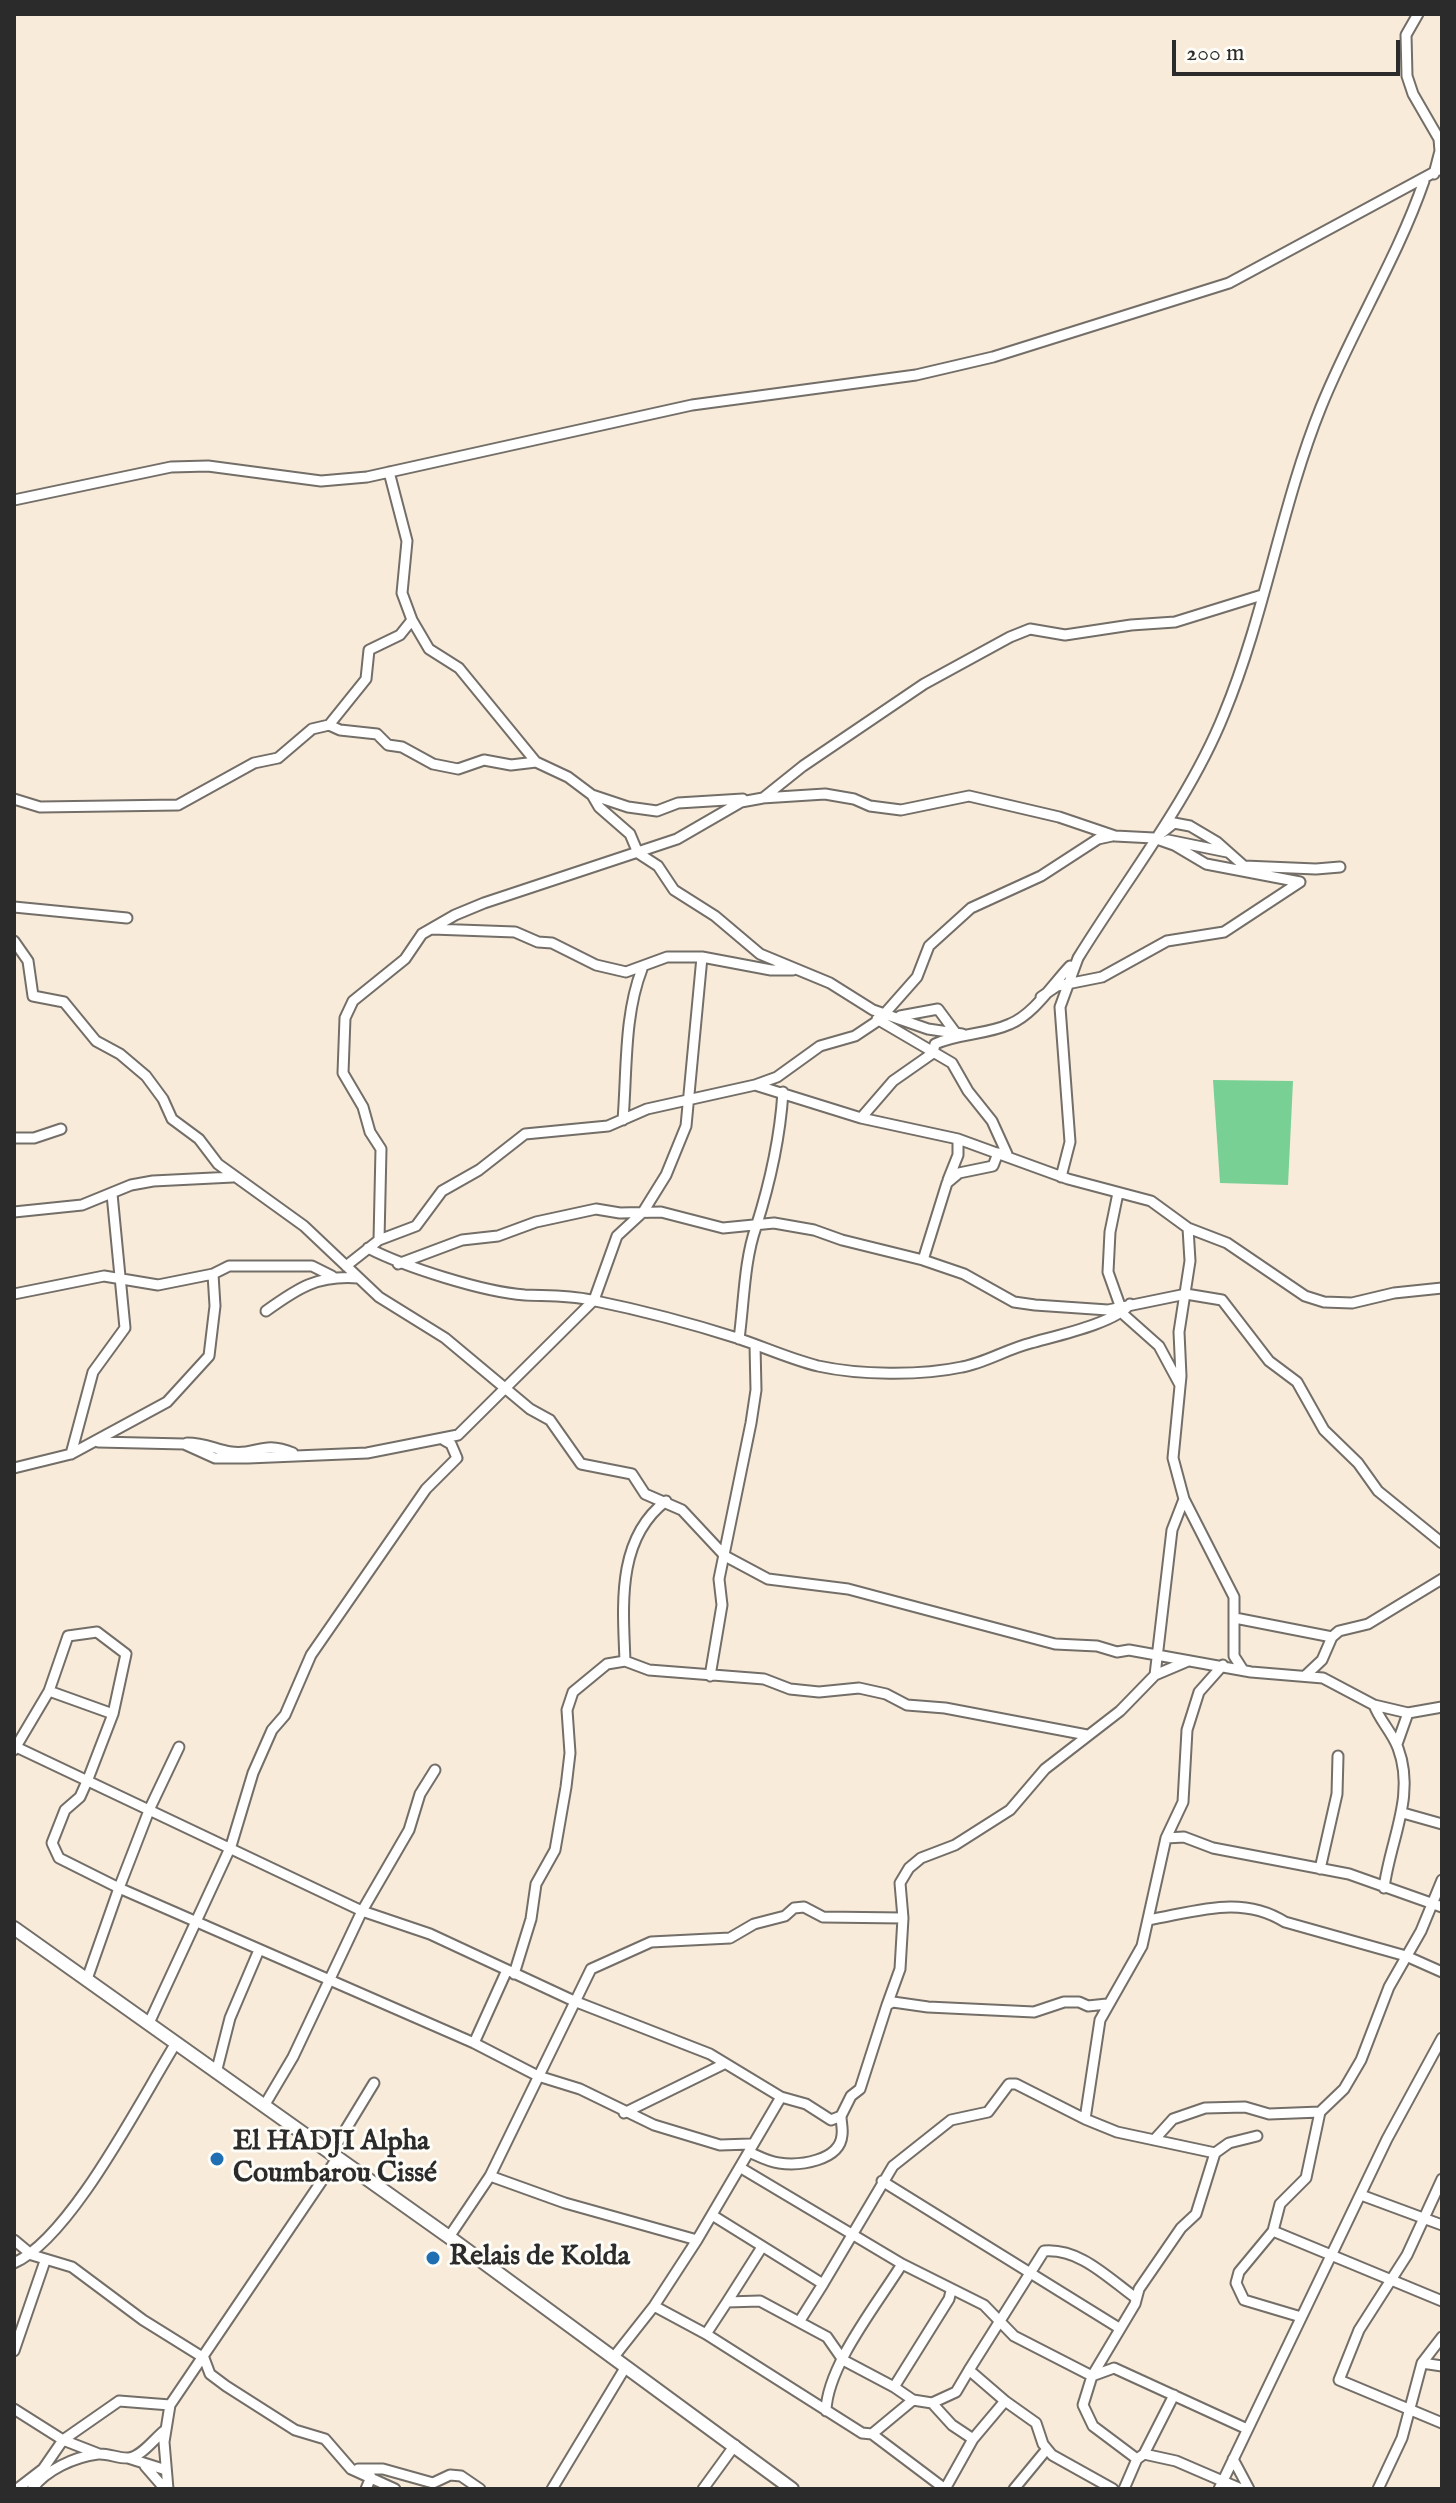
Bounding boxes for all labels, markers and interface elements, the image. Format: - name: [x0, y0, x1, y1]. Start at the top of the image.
- scale bar: [1176, 24, 1404, 74]
- text: 200 m: [1186, 38, 1245, 69]
- place label: El HADJI Alpha Coumbarou Cissé: [233, 2126, 437, 2192]
- marker: El HADJI Alpha Coumbarou Cissé: [208, 2150, 226, 2168]
- place label: Relais de Kolda: [449, 2241, 630, 2275]
- marker: Relais de Kolda: [424, 2249, 442, 2267]

